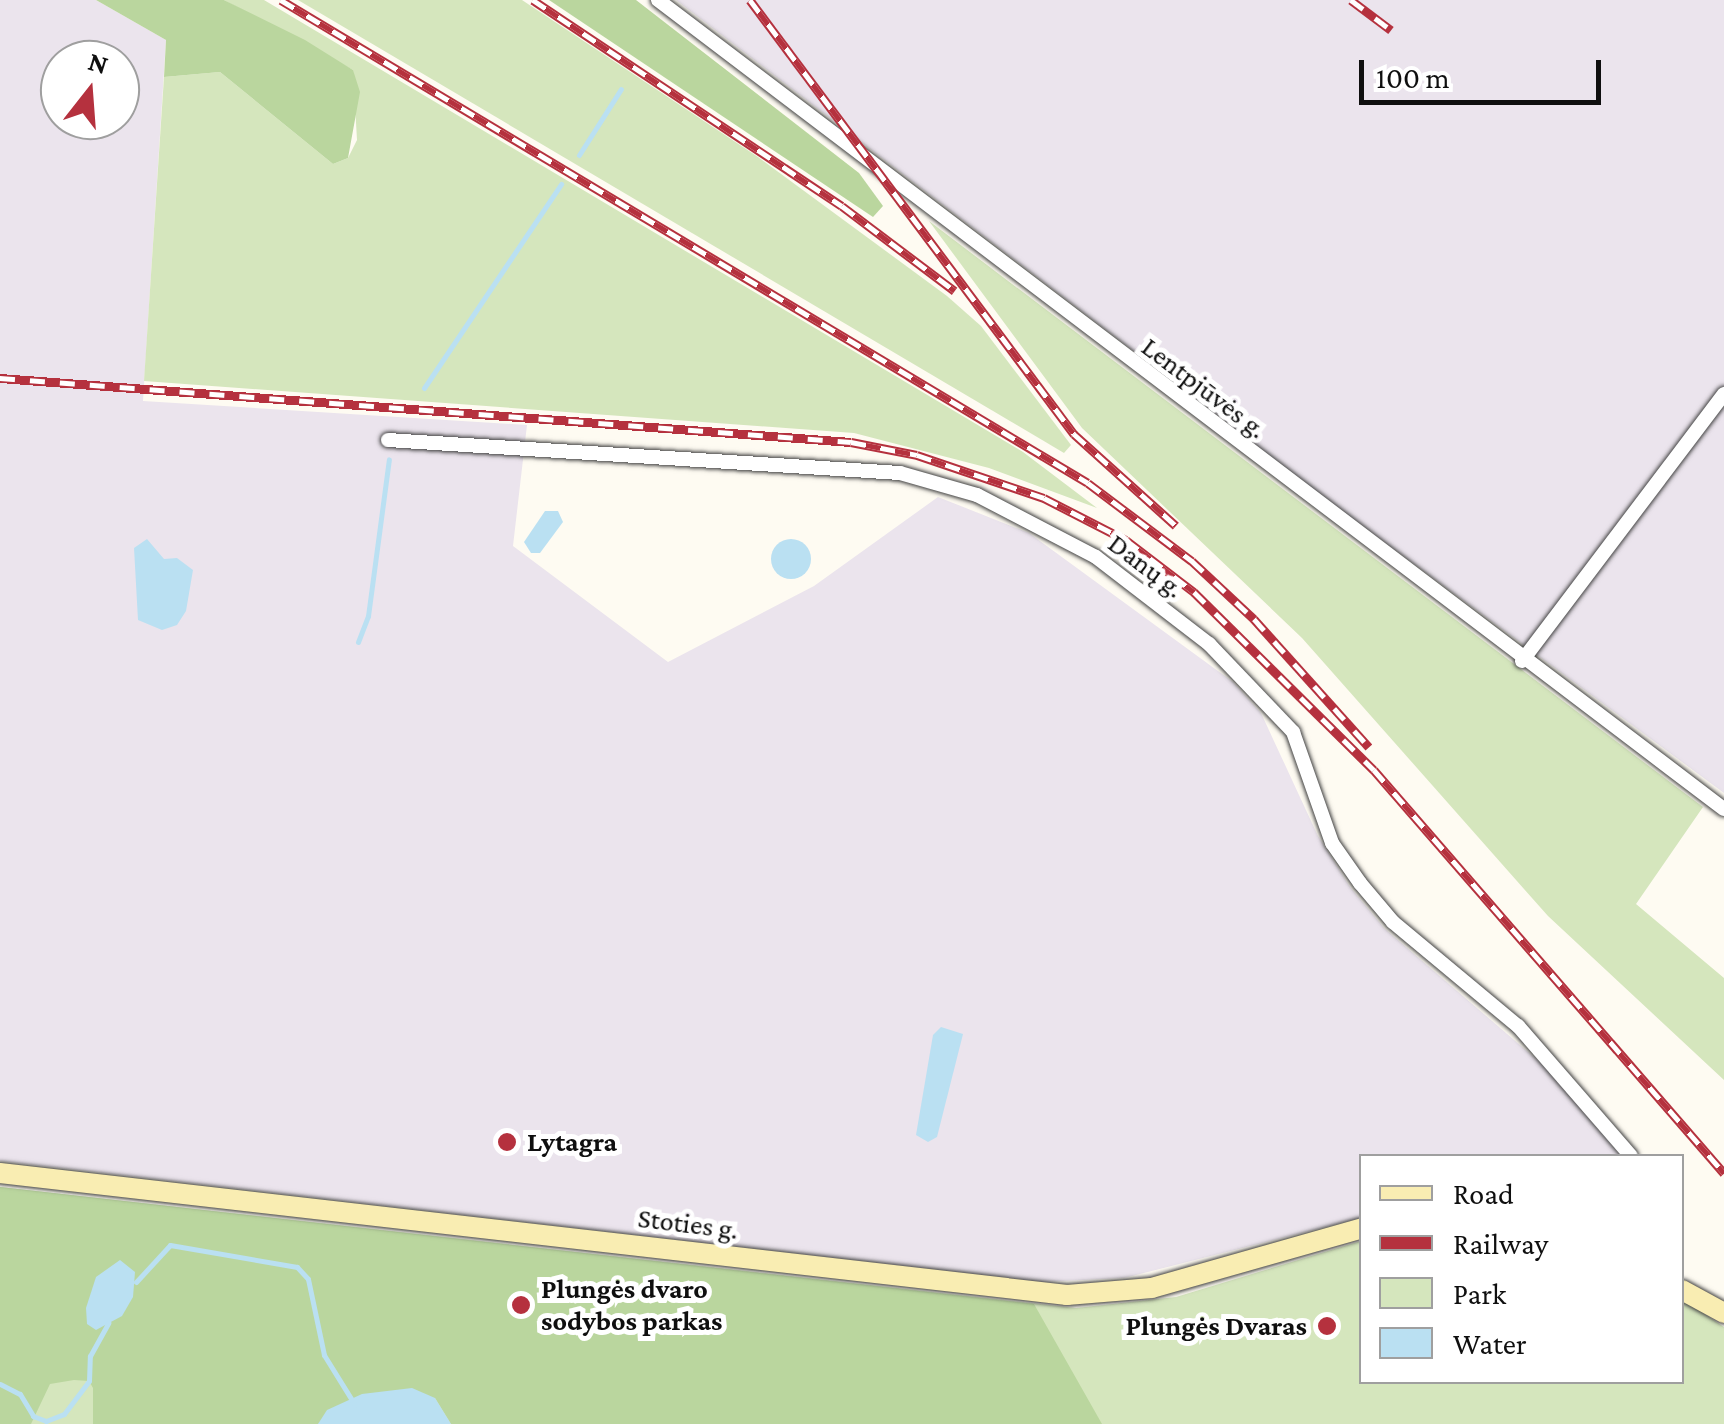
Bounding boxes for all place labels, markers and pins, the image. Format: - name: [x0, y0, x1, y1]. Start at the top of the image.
- place label: Lytagra: [527, 1125, 617, 1159]
- marker: Lytagra: [496, 1131, 518, 1153]
- place label: Plungės dvaro sodybos parkas: [541, 1272, 722, 1338]
- marker: Plungės dvaro sodybos parkas: [510, 1294, 532, 1316]
- place label: Plungės Dvaras: [1126, 1309, 1307, 1343]
- marker: Plungės Dvaras: [1316, 1315, 1338, 1337]

